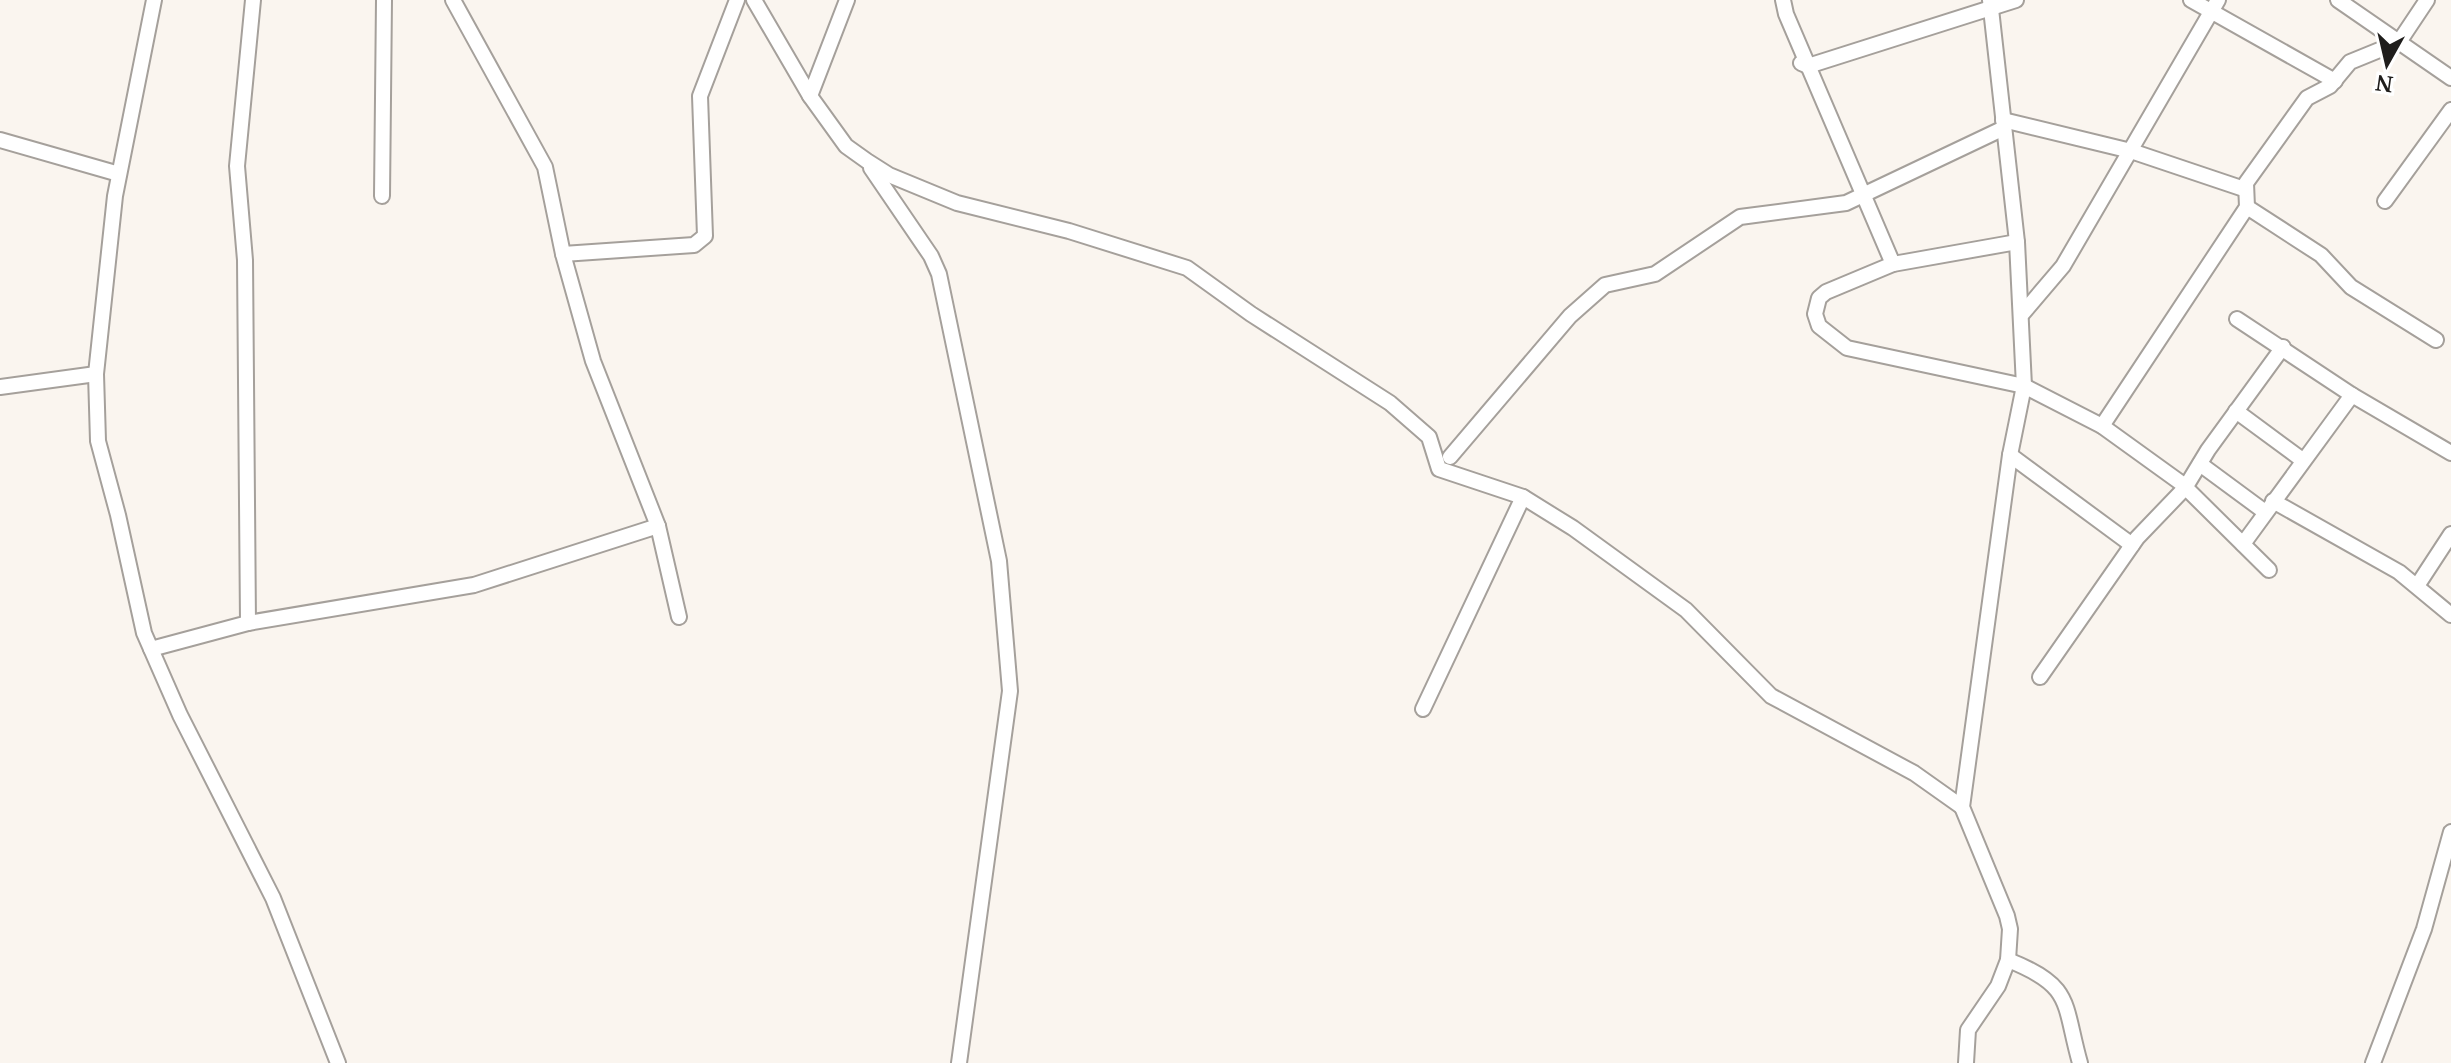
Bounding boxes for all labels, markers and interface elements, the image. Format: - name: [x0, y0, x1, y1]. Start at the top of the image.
- north arrow: [2347, 24, 2427, 104]
- text: N: [2373, 69, 2395, 101]

